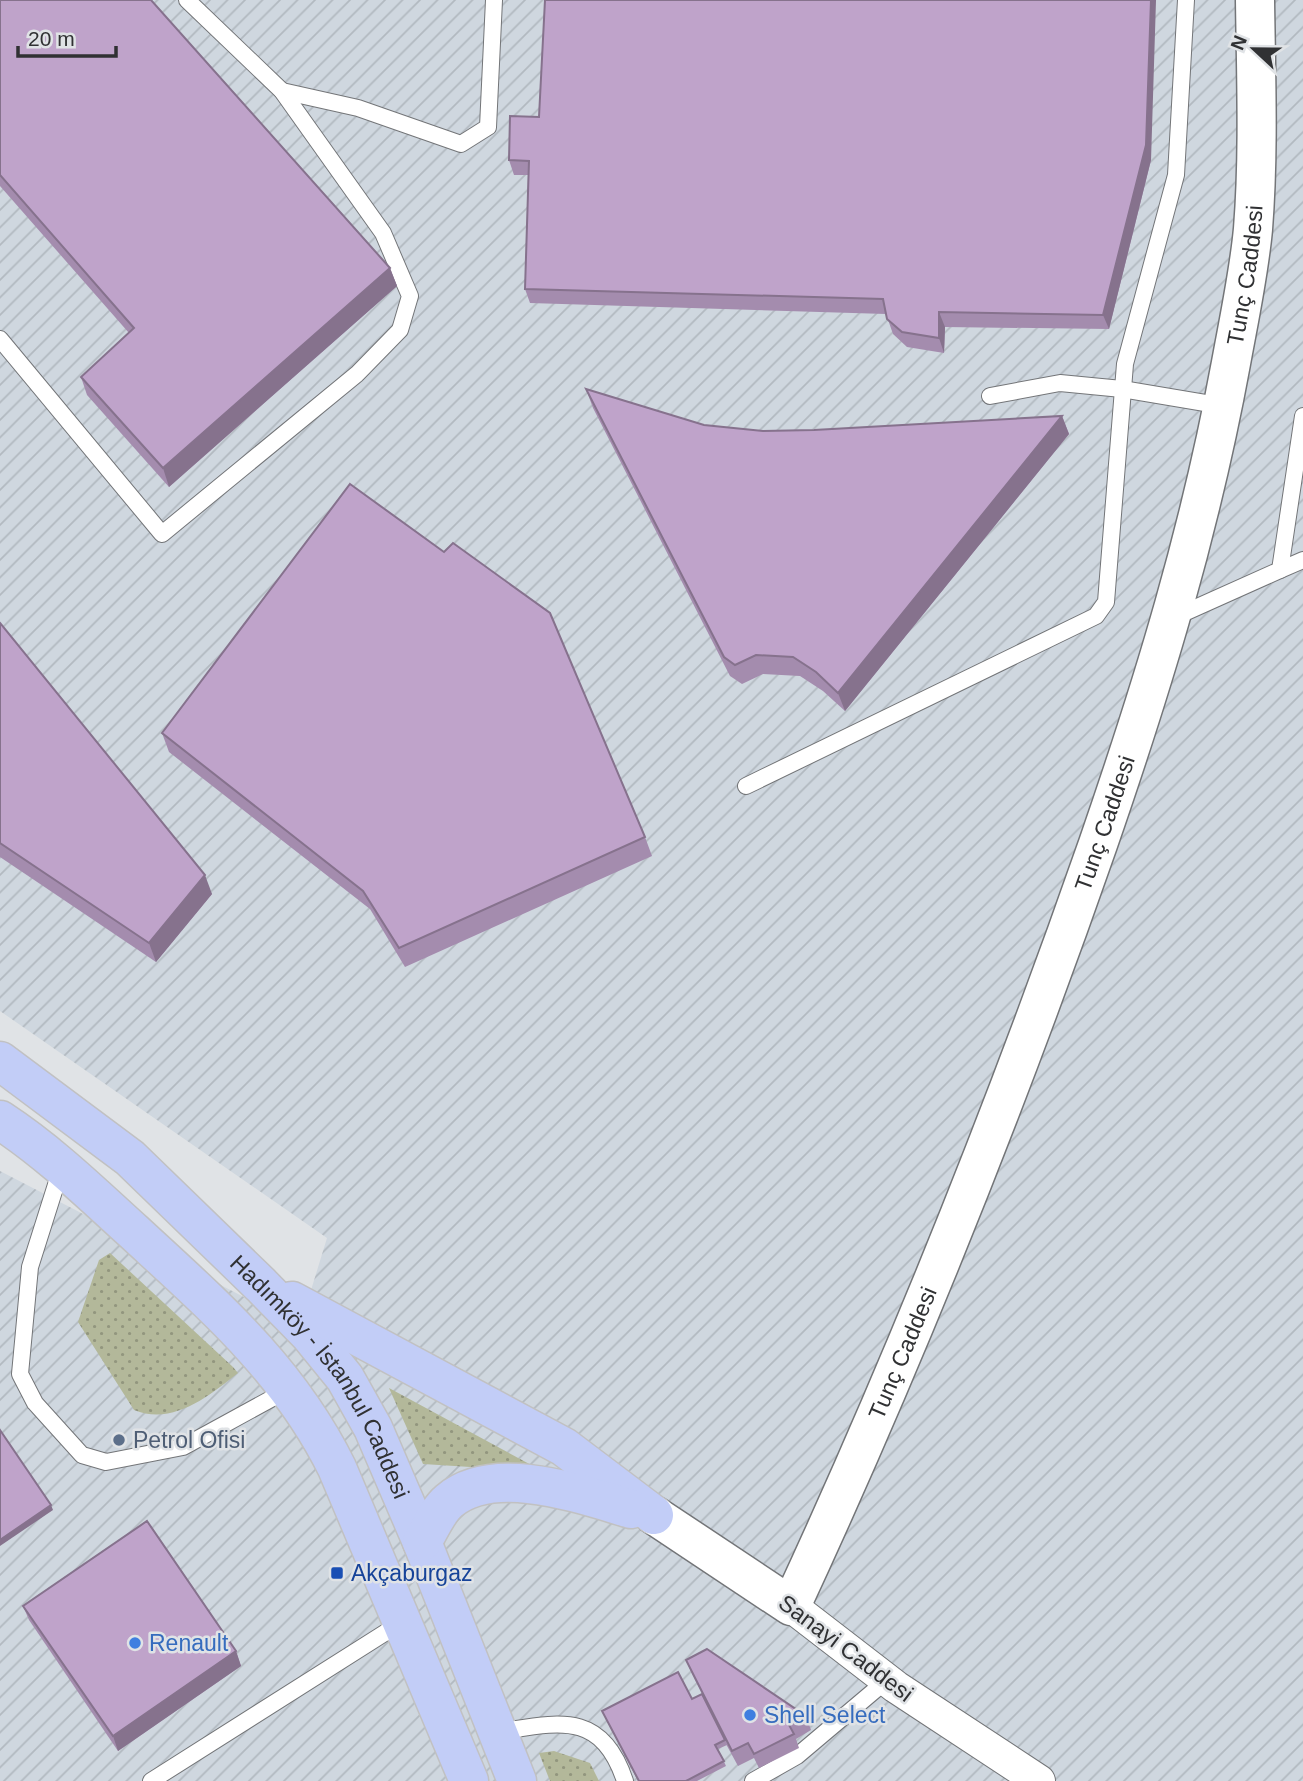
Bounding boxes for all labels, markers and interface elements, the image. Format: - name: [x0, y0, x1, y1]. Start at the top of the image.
- scale bar: [18, 14, 116, 58]
- north arrow: [1219, 14, 1289, 84]
- text: 20 m: [28, 27, 75, 50]
- text: N: [1226, 33, 1251, 53]
- street label: Tunç Caddesi: [1222, 204, 1268, 347]
- street label: Tunç Caddesi: [1070, 752, 1140, 894]
- street label: Hadımköy - İstanbul Caddesi: [225, 1250, 415, 1502]
- street label: Tunç Caddesi: [863, 1283, 942, 1423]
- place label: Petrol Ofisi: [133, 1427, 245, 1453]
- marker: Petrol Ofisi: [111, 1432, 127, 1448]
- place label: Akçaburgaz: [351, 1560, 472, 1586]
- marker: Akçaburgaz: [329, 1565, 345, 1581]
- street label: Sanayi Caddesi: [774, 1589, 918, 1707]
- place label: Renault: [149, 1630, 229, 1656]
- marker: Renault: [127, 1635, 143, 1651]
- place label: Shell Select: [764, 1702, 886, 1728]
- marker: Shell Select: [742, 1707, 758, 1723]

